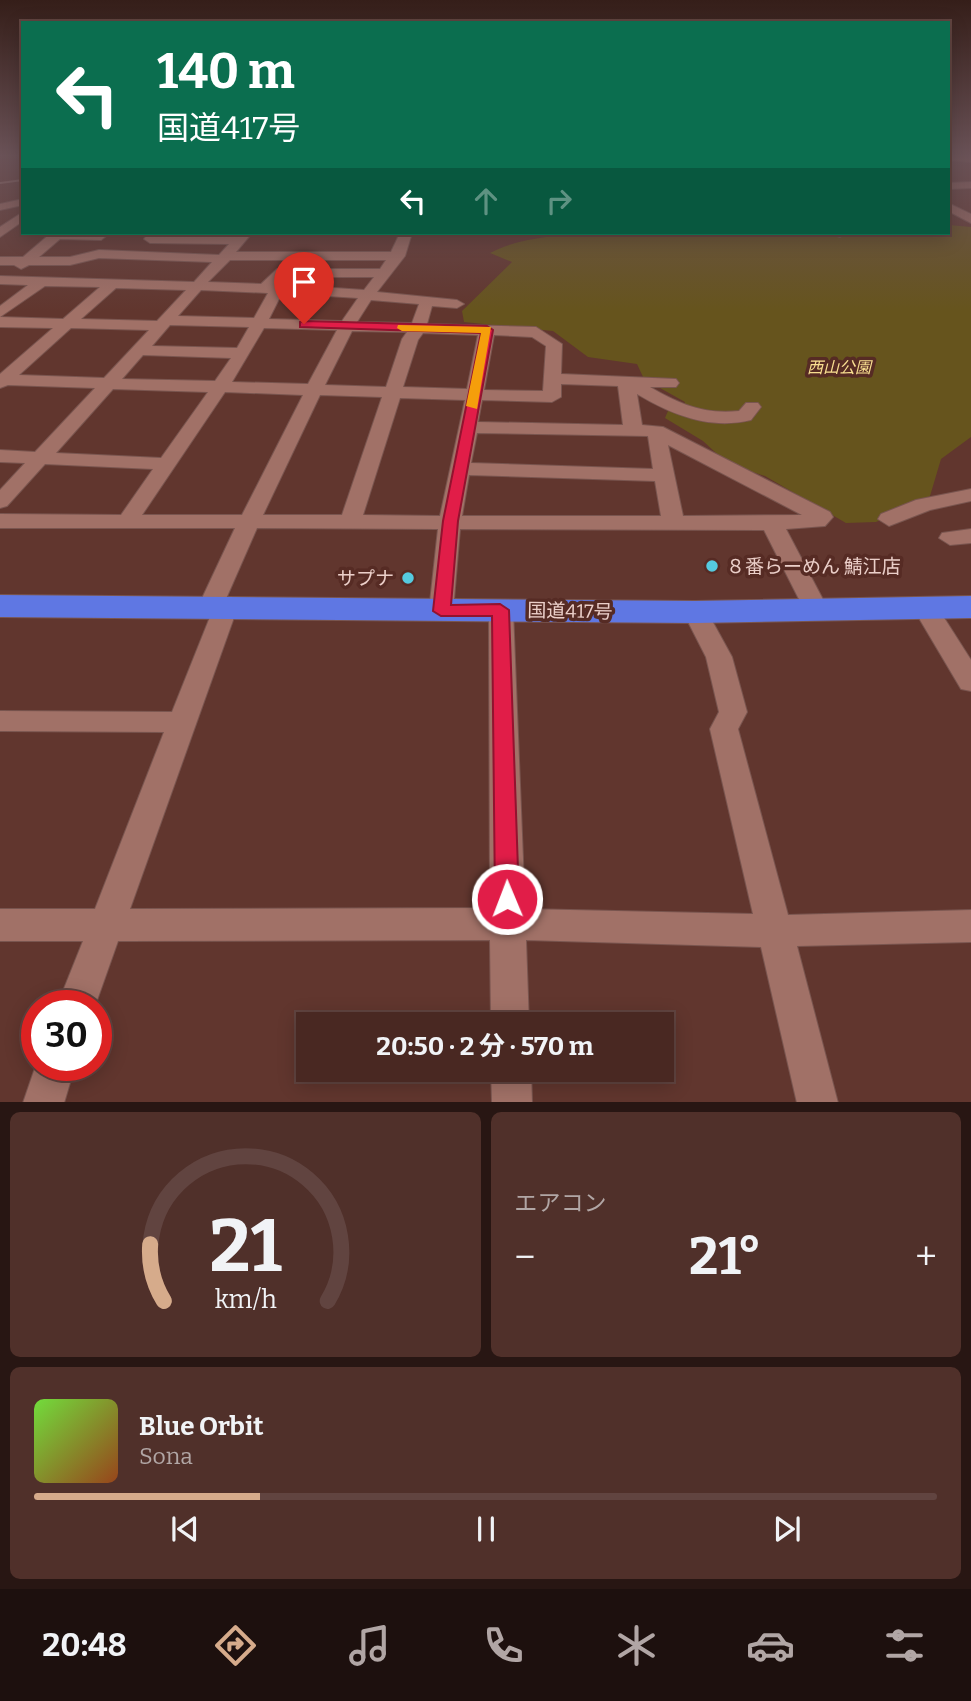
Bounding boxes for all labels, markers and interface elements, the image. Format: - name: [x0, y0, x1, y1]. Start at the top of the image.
- text: 140 m: [157, 42, 295, 101]
- icon: left: [42, 49, 133, 140]
- text: 国道417号: [157, 109, 300, 147]
- icon: left: [394, 182, 432, 220]
- icon: ahead: [467, 182, 505, 220]
- icon: right: [540, 182, 578, 220]
- pin: [274, 252, 334, 324]
- icon: arrive: [285, 263, 323, 301]
- park label: 西山公園: [807, 358, 873, 377]
- place label: ８番らーめん 鯖江店: [726, 555, 901, 578]
- marker: ８番らーめん 鯖江店: [704, 558, 720, 574]
- place label: サプナ: [337, 567, 394, 590]
- marker: サプナ: [400, 570, 416, 586]
- street label: 国道417号: [527, 599, 613, 623]
- position arrow: [470, 862, 544, 936]
- speed limit sign: 30: [21, 990, 112, 1081]
- text: 20:50 · 2 分 · 570 m: [376, 1031, 594, 1062]
- text: エアコン: [515, 1189, 607, 1217]
- text: 21: [209, 1203, 282, 1290]
- text: 21°: [689, 1225, 762, 1288]
- text: −: [515, 1234, 535, 1280]
- text: +: [915, 1234, 937, 1280]
- text: km/h: [214, 1284, 277, 1314]
- text: Blue Orbit: [139, 1411, 263, 1442]
- text: Sona: [139, 1442, 193, 1470]
- icon: previous: [166, 1510, 204, 1548]
- icon: pause: [467, 1510, 505, 1548]
- icon: next: [768, 1510, 806, 1548]
- icon: directions: [211, 1621, 260, 1670]
- icon: music: [345, 1621, 394, 1670]
- icon: phone: [479, 1621, 528, 1670]
- icon: climate: [612, 1621, 661, 1670]
- icon: car: [746, 1621, 795, 1670]
- icon: filters: [880, 1621, 929, 1670]
- text: 20:48: [42, 1626, 127, 1664]

